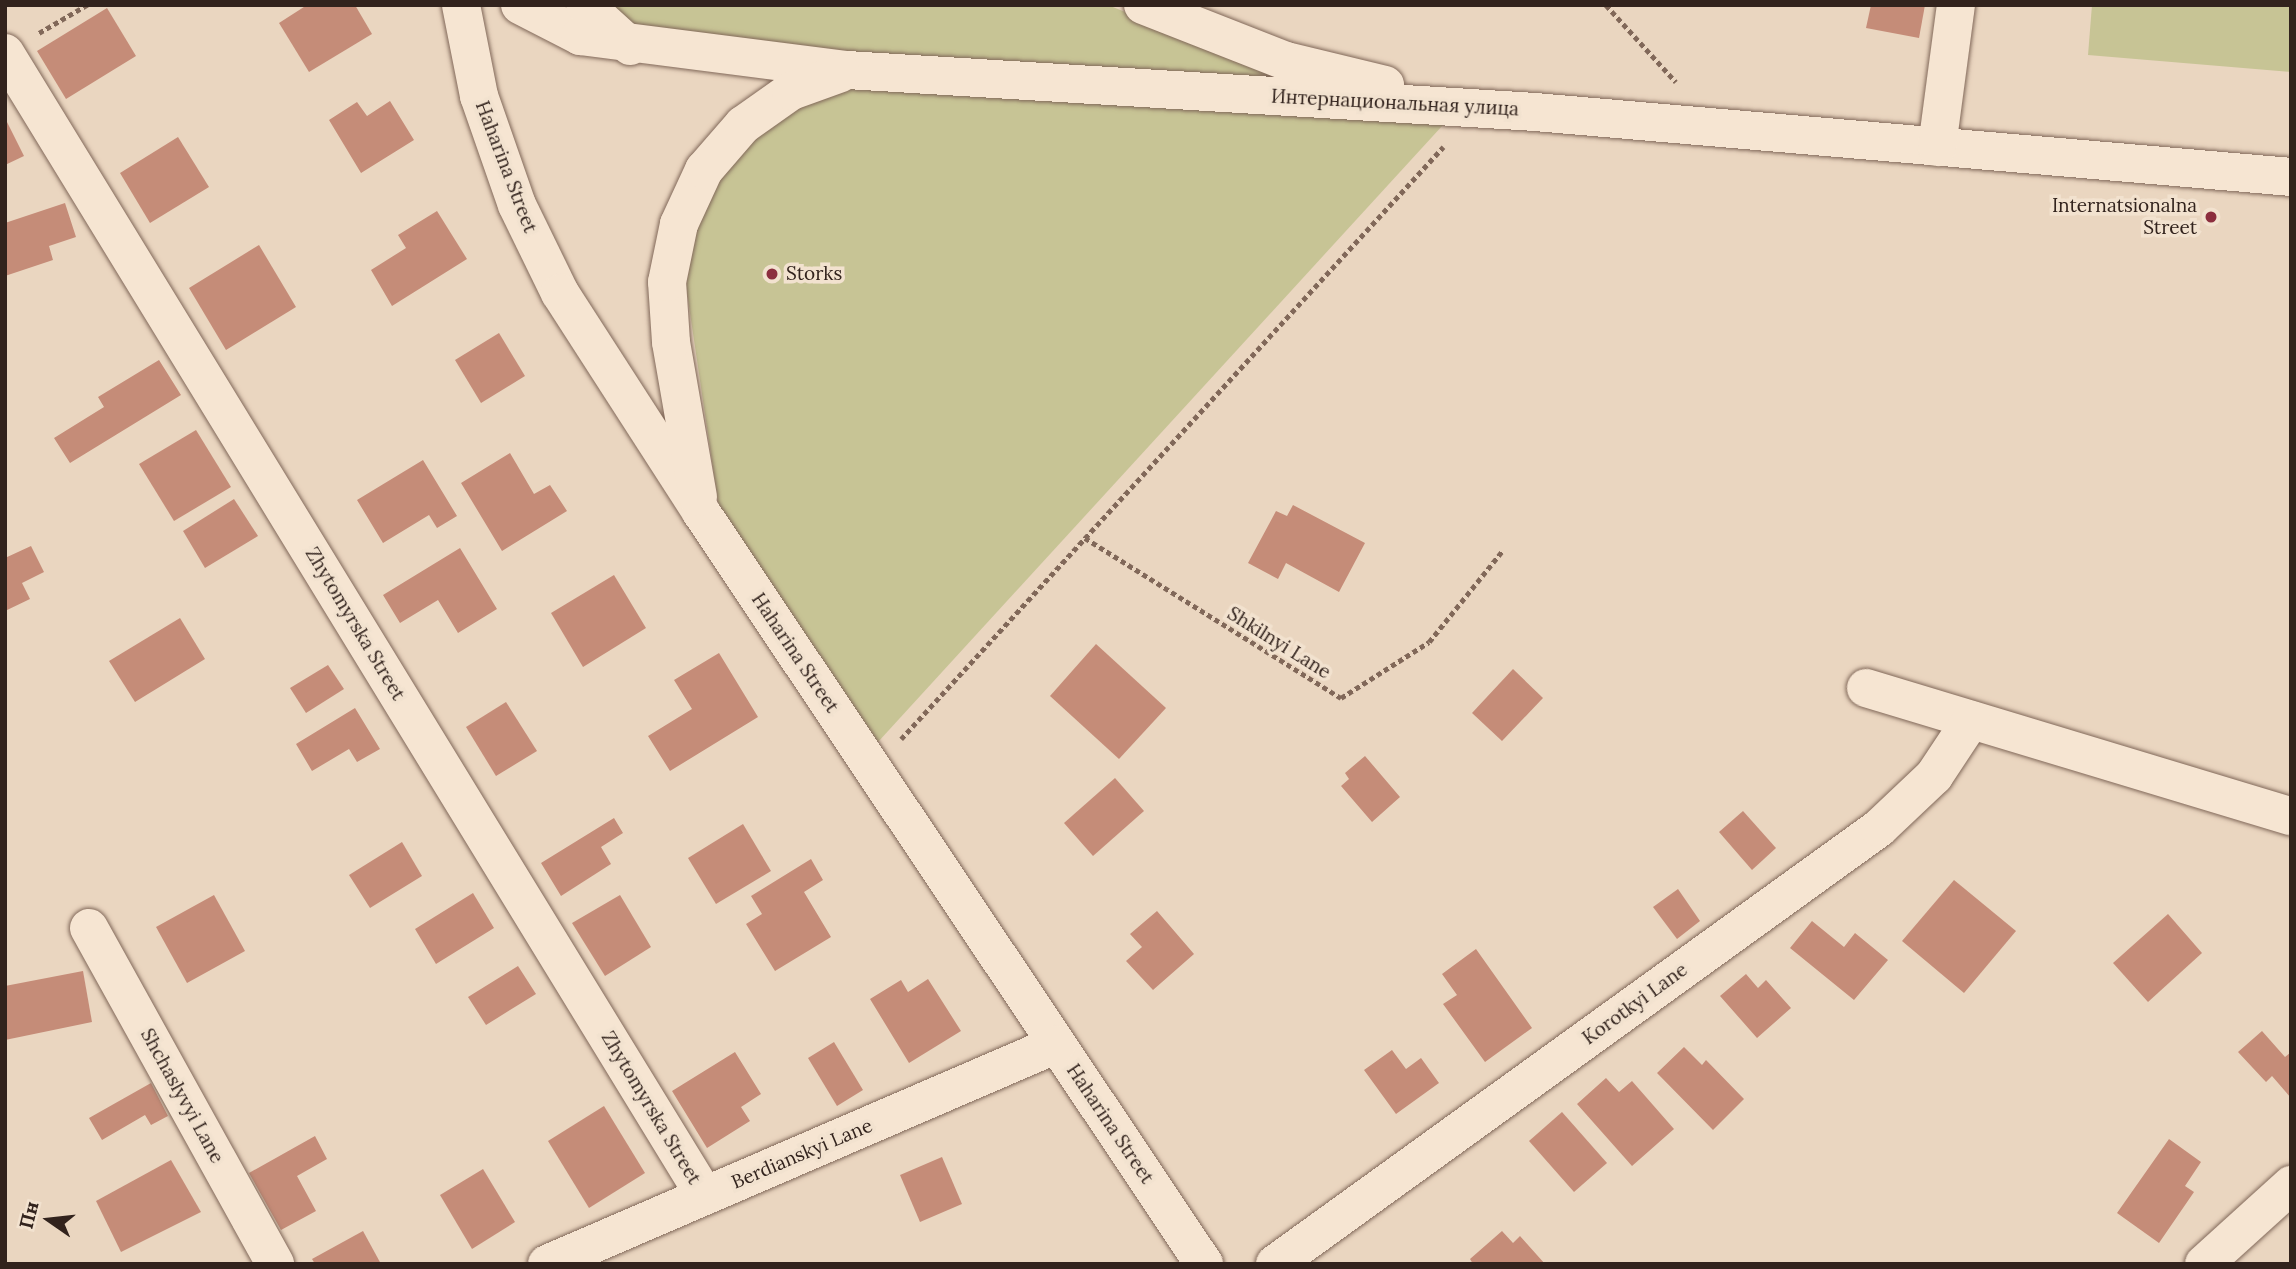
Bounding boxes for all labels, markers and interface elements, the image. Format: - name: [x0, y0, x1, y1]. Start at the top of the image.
- street label: Интернациональная улица: [1271, 85, 1519, 121]
- street label: Haharina Street: [470, 98, 542, 236]
- place label: Internatsionalna Street: [2052, 195, 2197, 239]
- marker: Internatsionalna Street: [2203, 209, 2219, 225]
- place label: Storks: [786, 263, 842, 285]
- marker: Storks: [764, 266, 780, 282]
- street label: Zhytomyrska Street: [300, 543, 410, 705]
- street label: Haharina Street: [747, 589, 843, 717]
- street label: Shkilnyi Lane: [1223, 602, 1335, 684]
- street label: Korotkyi Lane: [1578, 958, 1692, 1050]
- street label: Shchaslyvyi Lane: [136, 1025, 228, 1167]
- street label: Zhytomyrska Street: [596, 1027, 706, 1189]
- street label: Haharina Street: [1062, 1060, 1158, 1188]
- street label: Berdianskyi Lane: [728, 1114, 876, 1194]
- north arrow: [14, 1185, 84, 1255]
- text: Пн: [14, 1199, 44, 1231]

